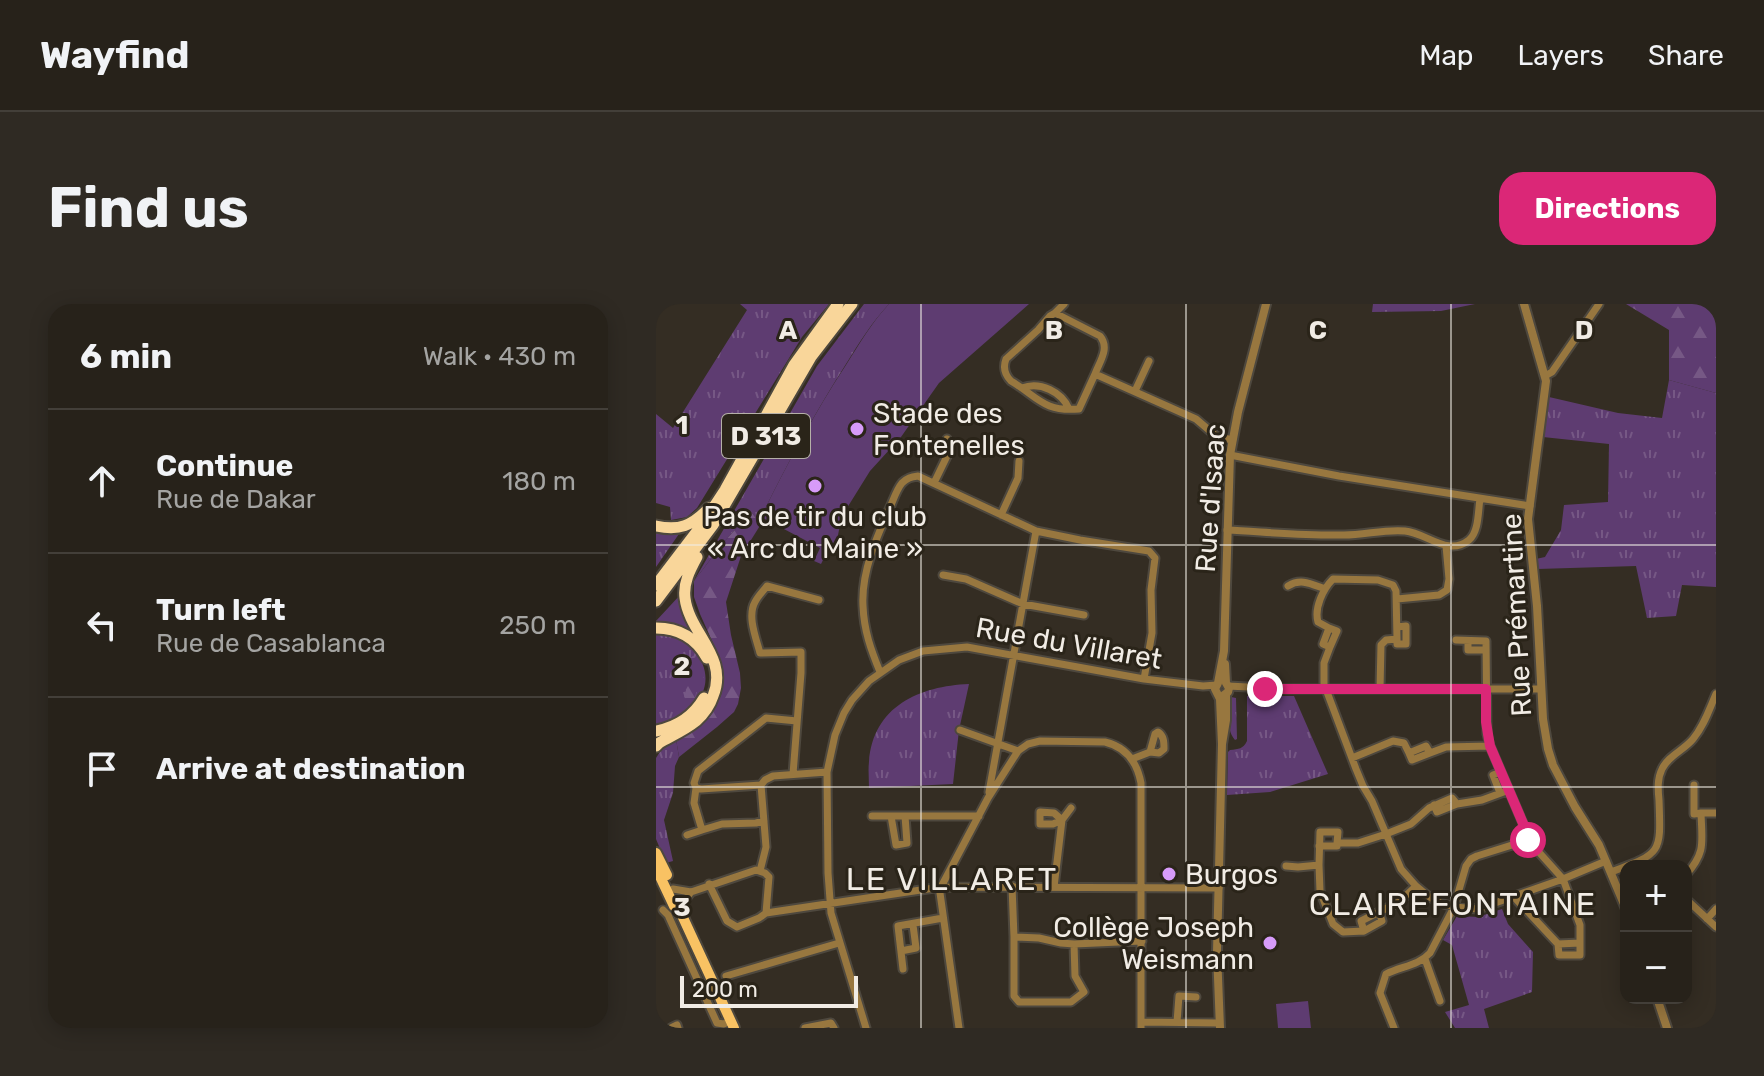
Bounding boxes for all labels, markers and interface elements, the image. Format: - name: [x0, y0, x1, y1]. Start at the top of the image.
- text: Wayfind: [40, 32, 189, 78]
- text: Map: [1419, 39, 1474, 72]
- text: Layers: [1518, 39, 1604, 72]
- text: Share: [1648, 39, 1724, 72]
- button: Directions: [1499, 172, 1716, 245]
- text: Find us: [48, 175, 249, 241]
- text: A: [779, 315, 798, 346]
- text: B: [1045, 315, 1063, 346]
- text: C: [1309, 315, 1327, 346]
- text: D: [1575, 315, 1593, 346]
- text: 6 min: [80, 336, 172, 377]
- text: Walk · 430 m: [423, 341, 576, 372]
- place label: Stade des Fontenelles: [873, 397, 1025, 462]
- text: 1: [676, 410, 688, 441]
- road number: D 313: [722, 414, 810, 458]
- marker: Stade des Fontenelles: [848, 420, 866, 438]
- street label: Rue d'Isaac: [1189, 423, 1232, 573]
- text: Continue: [156, 448, 293, 484]
- icon: ahead: [80, 459, 124, 503]
- text: 180 m: [502, 466, 576, 497]
- marker: Pas de tir du club « Arc du Maine »: [806, 477, 824, 495]
- text: Rue de Dakar: [156, 484, 316, 515]
- place label: Pas de tir du club « Arc du Maine »: [703, 500, 927, 565]
- street label: Rue Prémartine: [1495, 513, 1538, 717]
- text: Turn left: [156, 592, 286, 628]
- icon: left: [80, 603, 124, 647]
- text: 250 m: [499, 610, 576, 641]
- street label: Rue du Villaret: [973, 611, 1165, 676]
- text: Rue de Casablanca: [156, 628, 386, 659]
- text: 2: [674, 651, 690, 682]
- route end: [1247, 671, 1283, 707]
- icon: arrive: [80, 747, 124, 791]
- text: Arrive at destination: [156, 751, 466, 787]
- route start: [1510, 822, 1546, 858]
- place label: Burgos: [1185, 858, 1278, 891]
- district label: LE VILLARET: [846, 860, 1058, 898]
- map controls: [1620, 860, 1692, 1004]
- button: +: [1620, 860, 1692, 932]
- marker: Burgos: [1160, 865, 1178, 883]
- district label: CLAIREFONTAINE: [1309, 885, 1597, 923]
- text: 3: [673, 892, 691, 923]
- place label: Collège Joseph Weismann: [1053, 911, 1254, 976]
- button: −: [1620, 932, 1692, 1004]
- marker: Collège Joseph Weismann: [1261, 934, 1279, 952]
- scale bar: [680, 972, 858, 1008]
- text: 200 m: [692, 976, 758, 1003]

